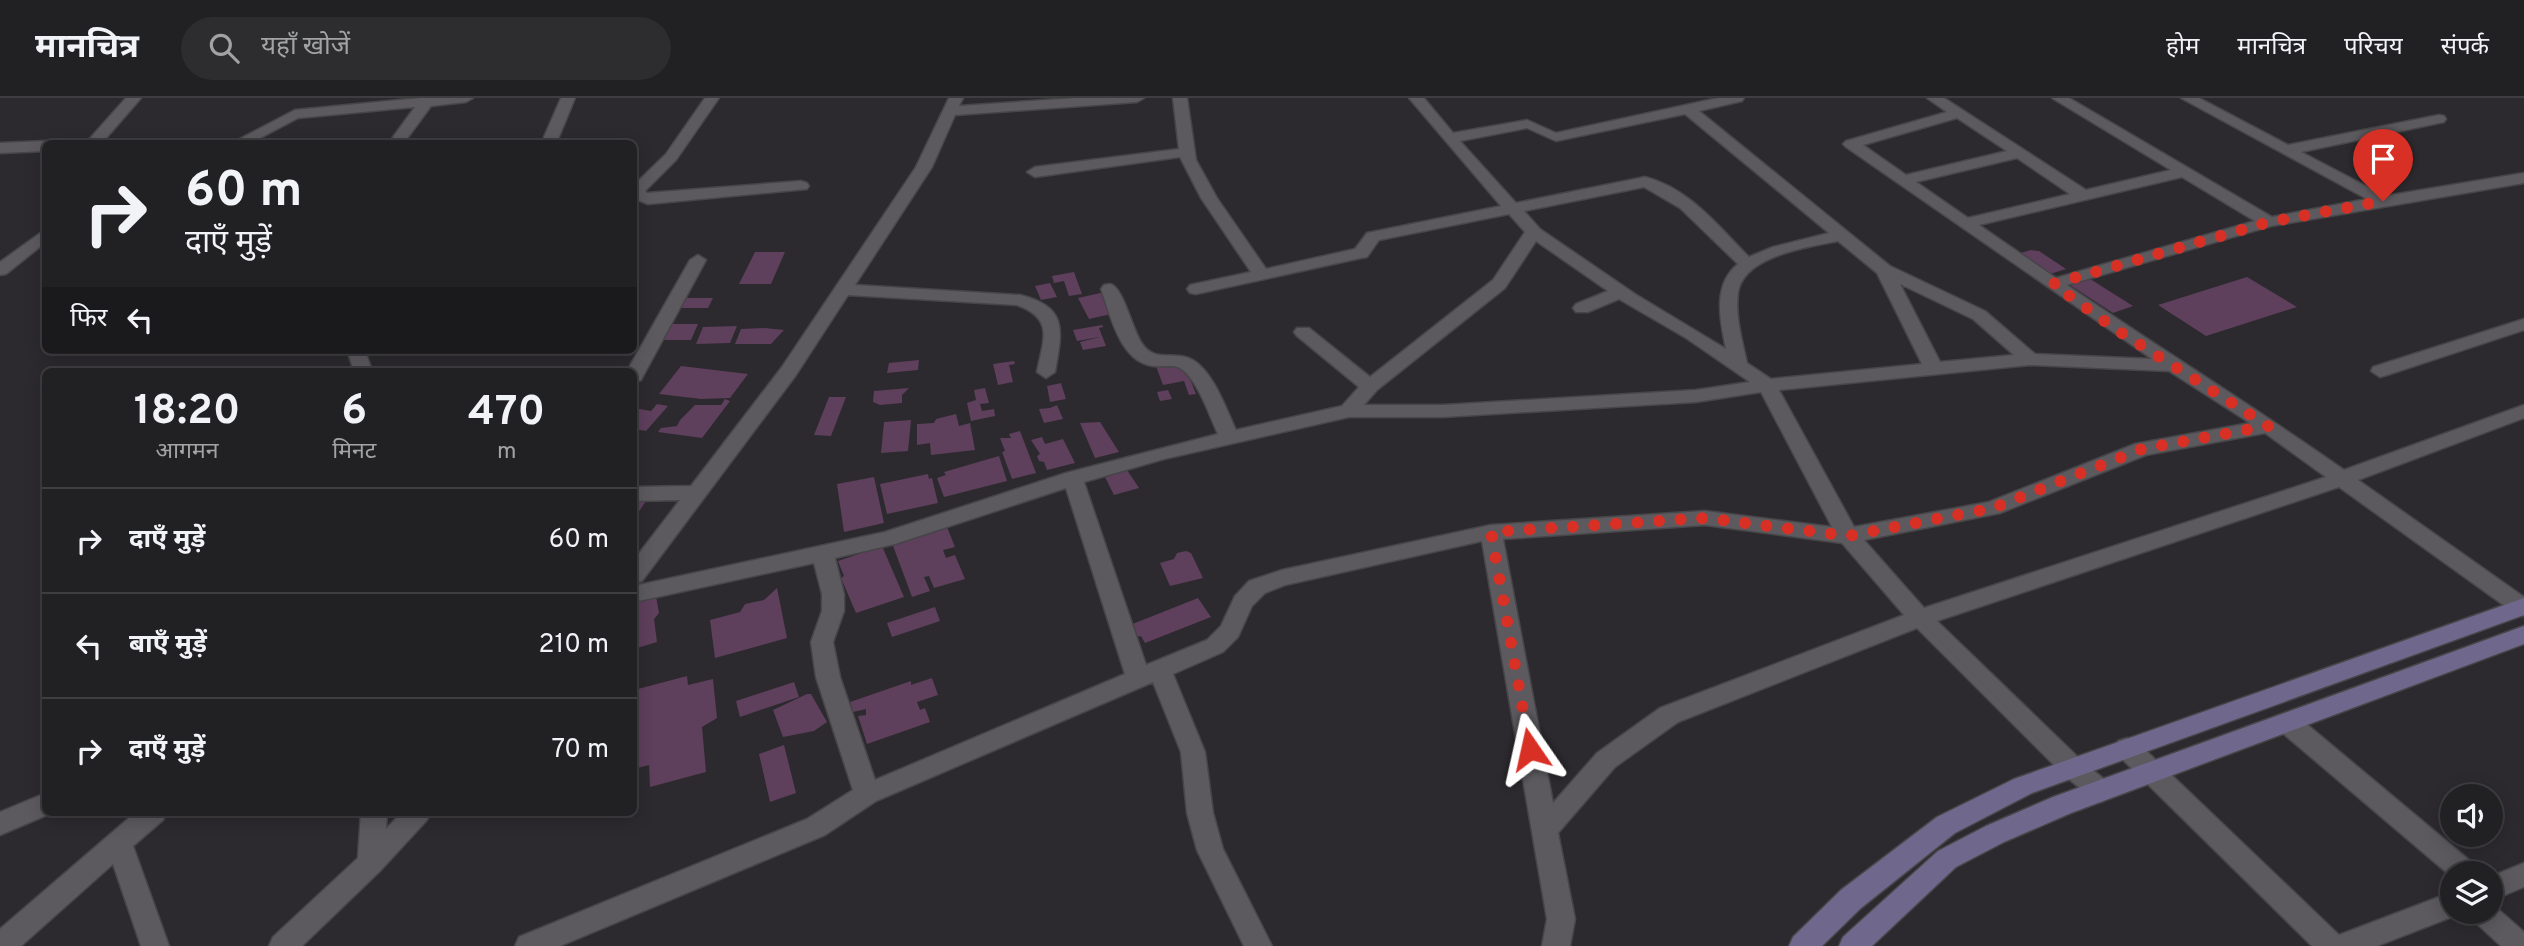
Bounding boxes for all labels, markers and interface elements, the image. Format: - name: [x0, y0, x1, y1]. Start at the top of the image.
- search box: [181, 17, 671, 80]
- text: मानचित्र: [35, 28, 139, 70]
- icon: search: [205, 29, 243, 67]
- text: यहाँ खोजें: [261, 31, 350, 64]
- text: होम: [2166, 33, 2199, 63]
- text: मानचित्र: [2237, 33, 2306, 63]
- text: परिचय: [2344, 33, 2403, 63]
- text: संपर्क: [2441, 33, 2489, 63]
- pin: [2353, 129, 2413, 201]
- icon: arrive: [2364, 140, 2402, 178]
- text: 60 m: [185, 162, 303, 224]
- icon: right: [70, 168, 161, 259]
- text: दाएँ मुड़ें: [185, 224, 272, 264]
- icon: left: [121, 301, 159, 339]
- text: फिर: [70, 303, 107, 336]
- text: 18:20: [134, 386, 240, 439]
- text: 6: [341, 386, 367, 439]
- text: 470: [468, 387, 545, 440]
- text: आगमन: [156, 438, 219, 467]
- text: मिनट: [332, 438, 376, 467]
- text: m: [497, 438, 516, 467]
- icon: right: [70, 522, 108, 560]
- text: दाएँ मुड़ें: [129, 524, 205, 557]
- text: 60 m: [549, 524, 609, 557]
- icon: left: [70, 627, 108, 665]
- text: बाएँ मुड़ें: [129, 629, 207, 662]
- text: 210 m: [539, 629, 609, 662]
- position arrow: [1493, 712, 1567, 786]
- icon: right: [70, 732, 108, 770]
- text: दाएँ मुड़ें: [129, 734, 205, 767]
- text: 70 m: [551, 734, 609, 767]
- map controls: [2440, 784, 2503, 924]
- button: sound: [2440, 784, 2503, 847]
- button: layers: [2440, 861, 2503, 924]

